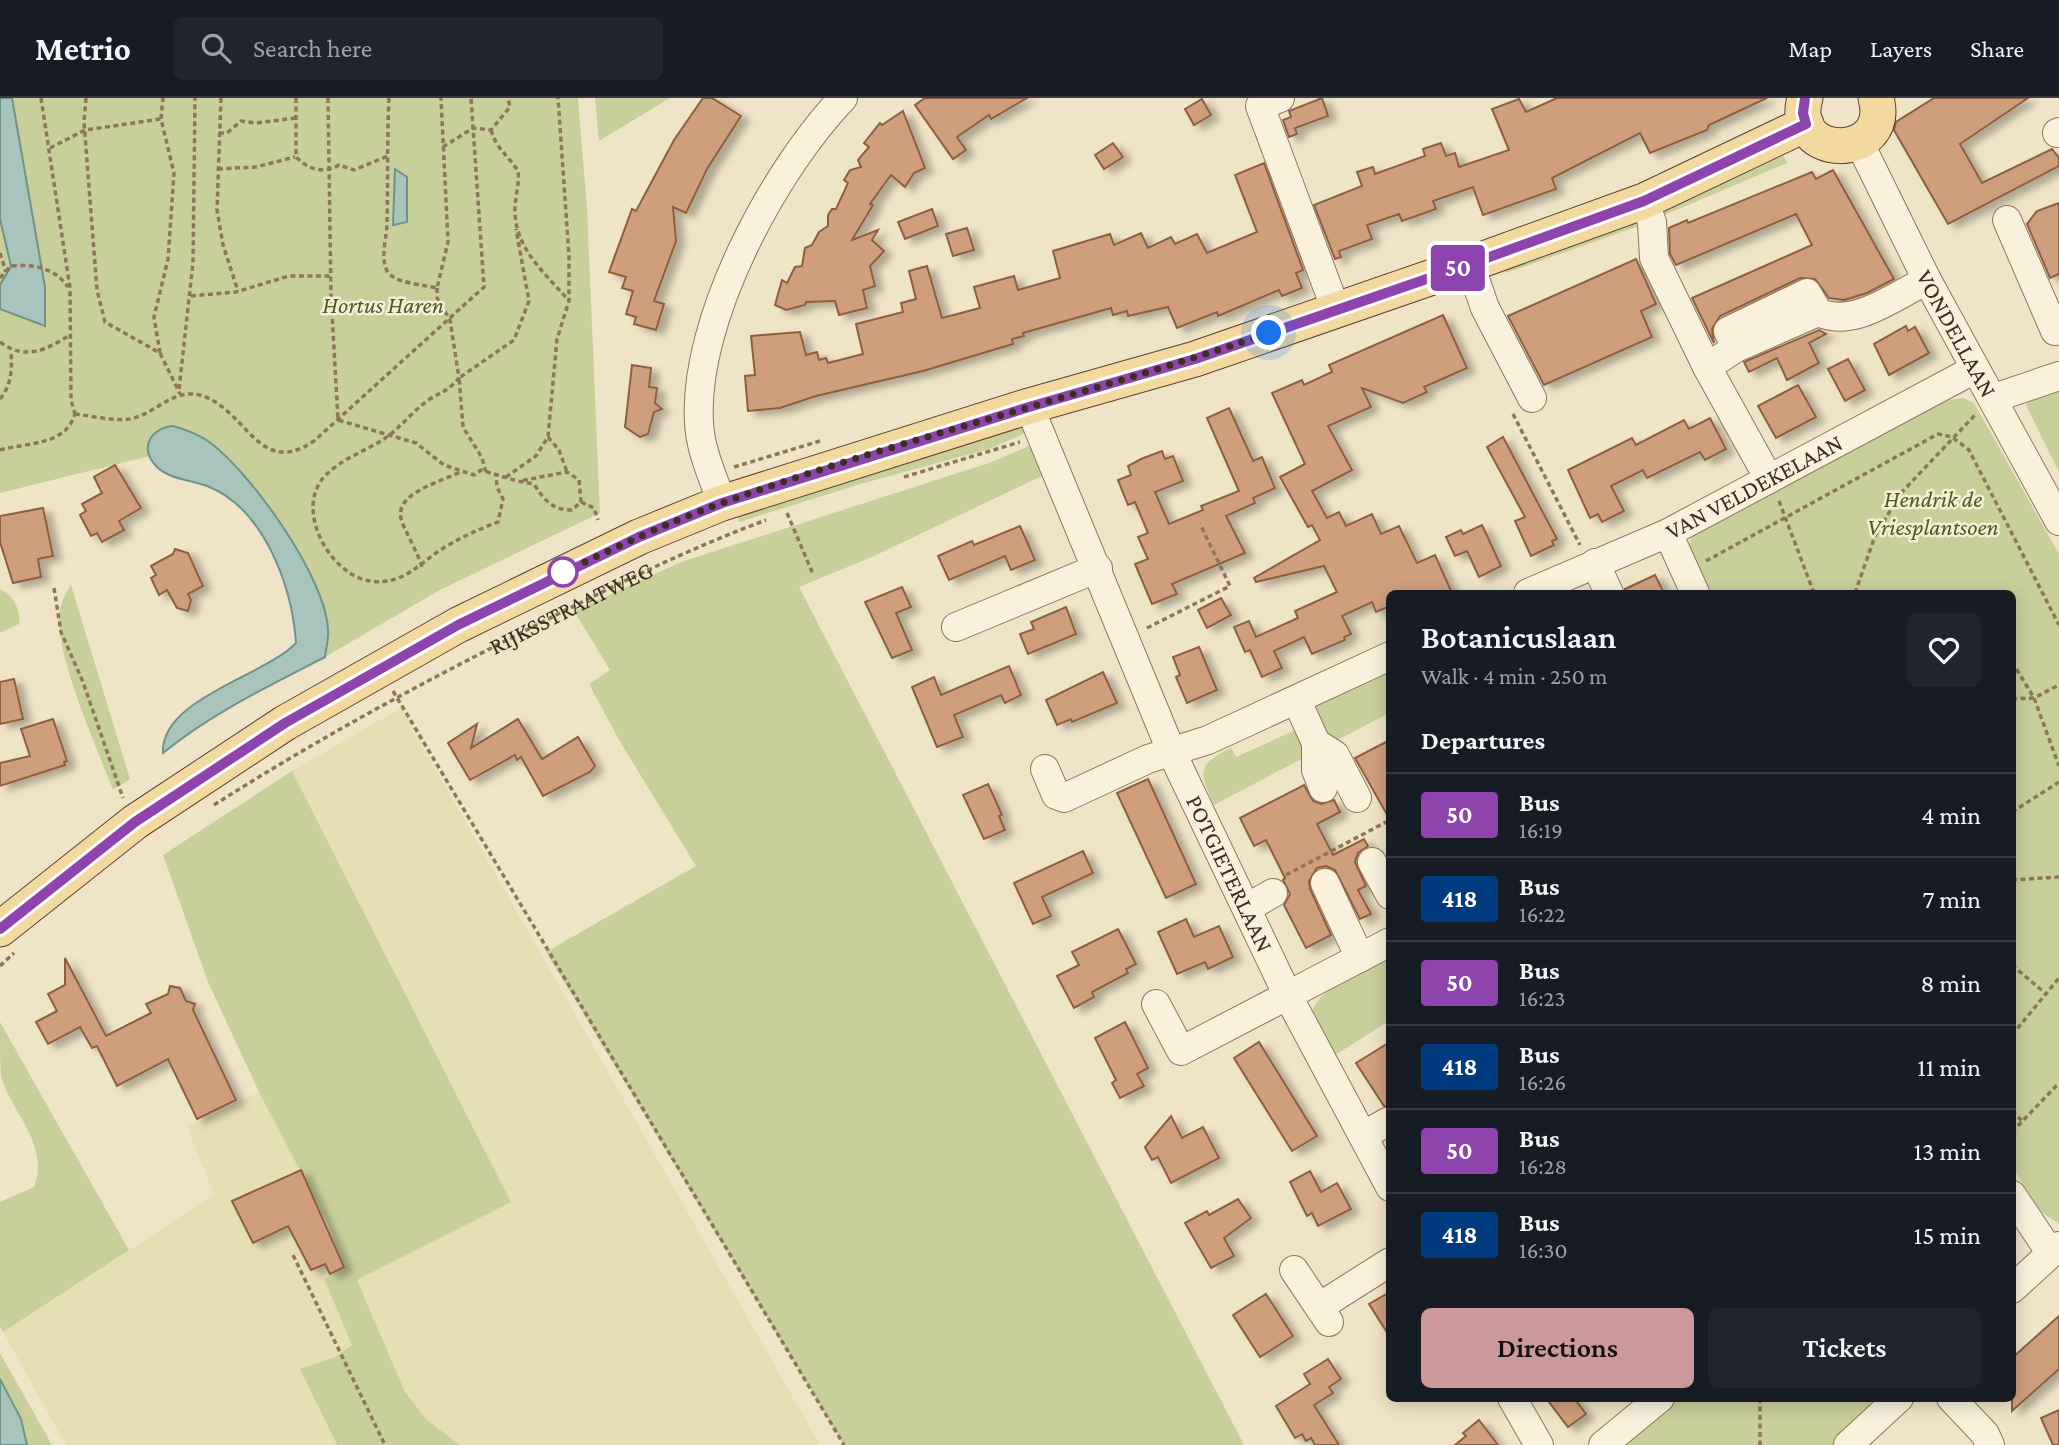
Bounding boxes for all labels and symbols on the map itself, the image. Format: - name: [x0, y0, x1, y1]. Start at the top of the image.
- line badge: 50: [1426, 245, 1490, 291]
- street label: VONDELLAAN: [1911, 265, 2003, 402]
- park label: Hortus Haren: [322, 291, 444, 318]
- your location: [1251, 315, 1286, 350]
- street label: VAN VELDEKELAAN: [1661, 428, 1847, 545]
- park label: Hendrik de Vriesplantsoen: [1867, 485, 1999, 540]
- street label: RIJKSSTRAATWEG: [485, 556, 657, 660]
- unlabelled marker: [548, 557, 578, 587]
- street label: POTGIETERLAAN: [1181, 791, 1279, 956]

